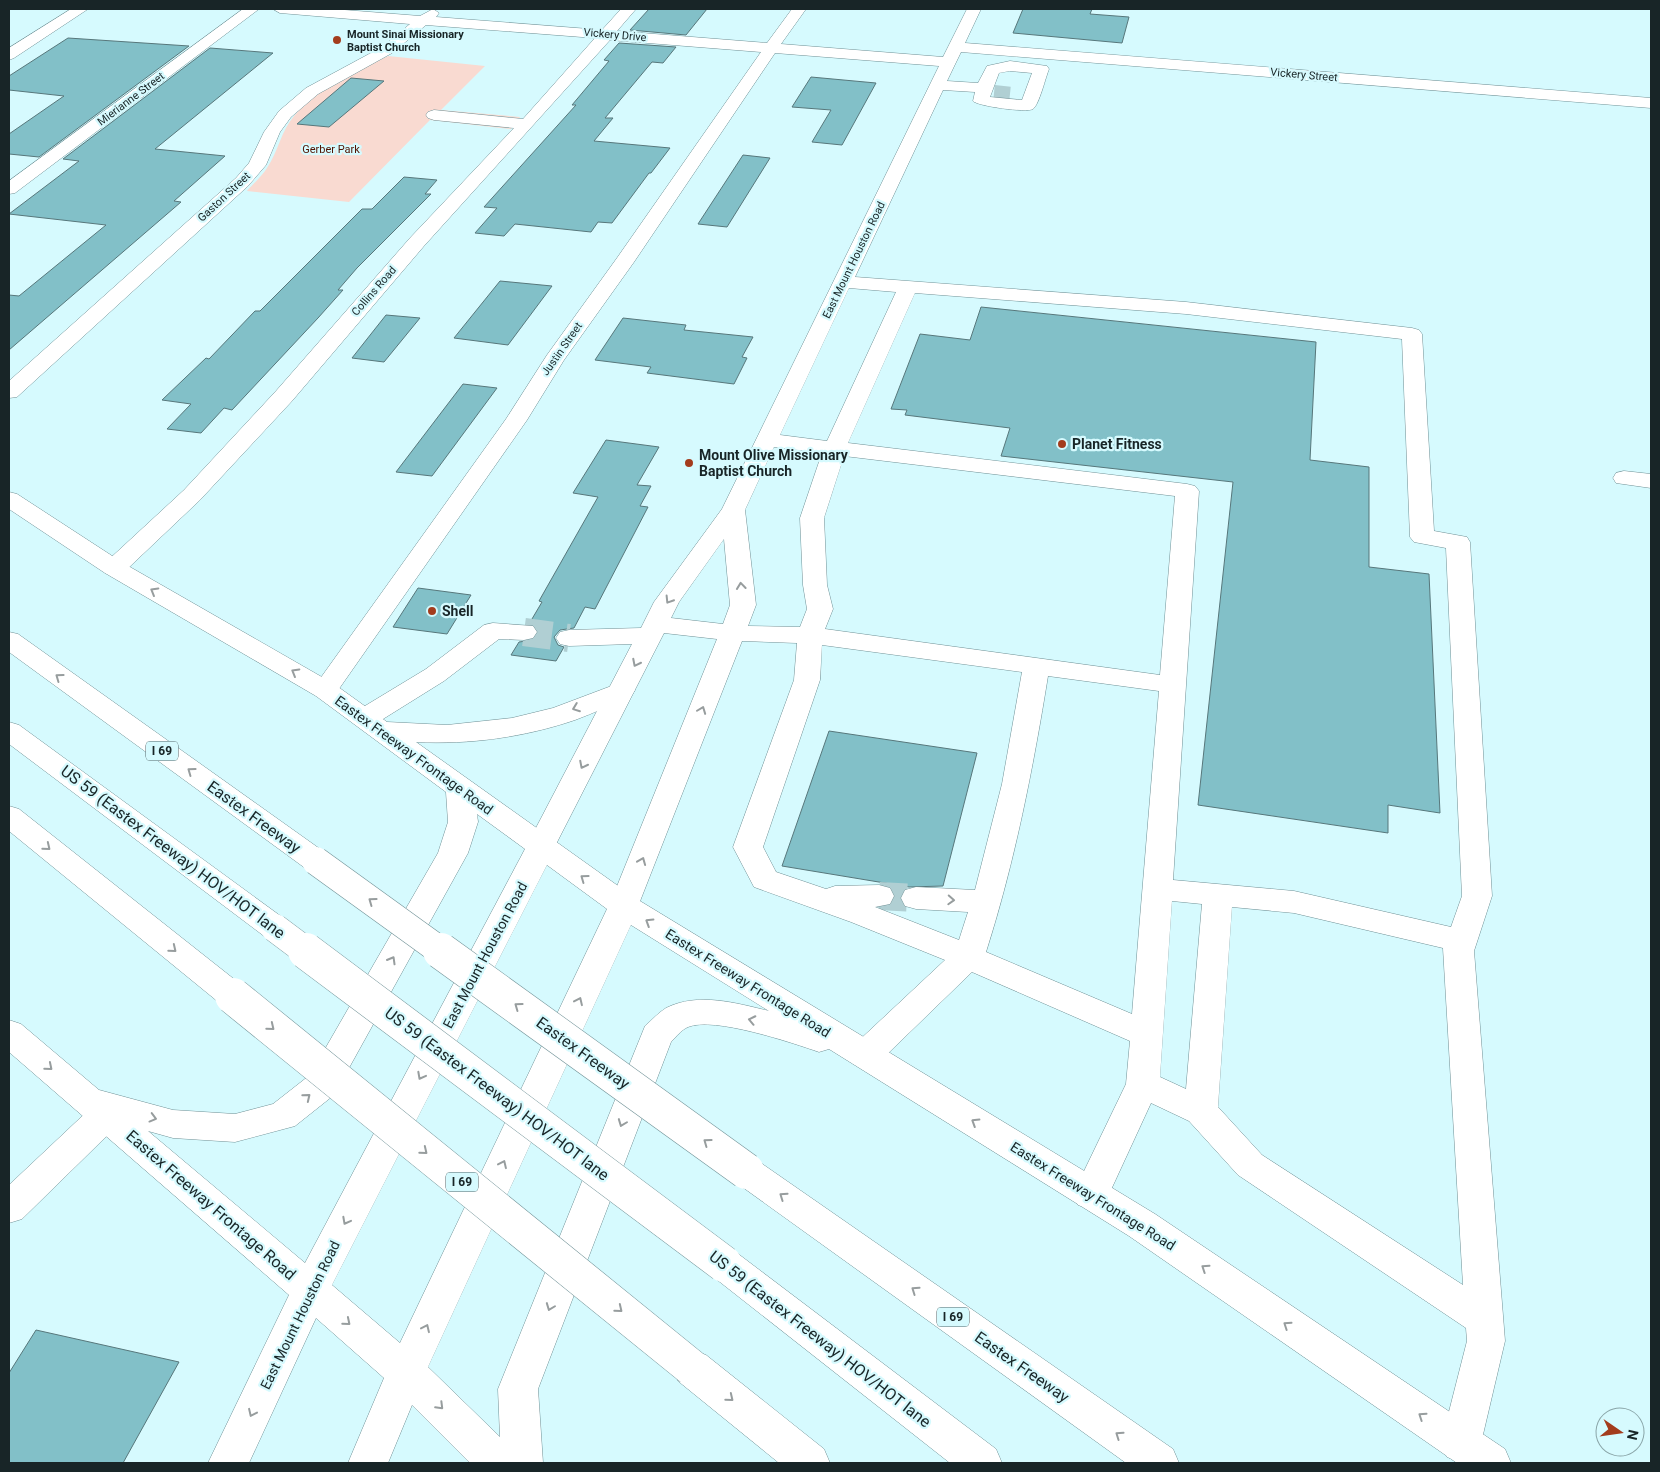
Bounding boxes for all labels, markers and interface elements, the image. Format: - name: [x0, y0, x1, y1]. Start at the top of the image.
- street label: Vickery Drive: [583, 26, 647, 44]
- place label: Mount Sinai Missionary Baptist Church: [347, 28, 464, 54]
- marker: Mount Sinai Missionary Baptist Church: [331, 34, 343, 46]
- street label: Vickery Street: [1270, 66, 1339, 84]
- street label: Mierianne Street: [95, 69, 167, 128]
- park label: Gerber Park: [302, 143, 360, 156]
- street label: Gaston Street: [195, 169, 253, 225]
- street label: East Mount Houston Road: [820, 200, 888, 320]
- street label: Collins Road: [349, 264, 399, 318]
- street label: Justin Street: [539, 320, 585, 378]
- place label: Planet Fitness: [1072, 436, 1162, 452]
- marker: Planet Fitness: [1056, 438, 1068, 450]
- place label: Mount Olive Missionary Baptist Church: [699, 447, 849, 479]
- marker: Mount Olive Missionary Baptist Church: [683, 457, 695, 469]
- one-way arrow: [736, 582, 747, 590]
- one-way arrow: [150, 587, 159, 597]
- one-way arrow: [665, 595, 675, 604]
- place label: Shell: [442, 603, 473, 619]
- marker: Shell: [426, 605, 438, 617]
- one-way arrow: [632, 658, 642, 667]
- one-way arrow: [291, 668, 300, 678]
- one-way arrow: [55, 674, 65, 683]
- street label: Eastex Freeway Frontage Road: [332, 692, 496, 818]
- one-way arrow: [572, 702, 581, 713]
- one-way arrow: [695, 706, 706, 715]
- road number: I 69: [146, 741, 178, 760]
- one-way arrow: [579, 760, 589, 769]
- street label: US 59 (Eastex Freeway) HOV/HOT lane: [57, 761, 289, 943]
- one-way arrow: [188, 769, 197, 777]
- street label: Eastex Freeway: [204, 777, 305, 857]
- one-way arrow: [41, 841, 50, 849]
- one-way arrow: [636, 857, 646, 866]
- one-way arrow: [580, 875, 590, 884]
- street label: East Mount Houston Road: [440, 879, 530, 1031]
- one-way arrow: [948, 895, 956, 906]
- one-way arrow: [368, 898, 378, 907]
- one-way arrow: [645, 918, 654, 928]
- street label: Eastex Freeway Frontage Road: [663, 926, 833, 1040]
- one-way arrow: [168, 943, 177, 952]
- one-way arrow: [386, 957, 396, 966]
- one-way arrow: [573, 998, 583, 1007]
- street label: US 59 (Eastex Freeway) HOV/HOT lane: [381, 1003, 613, 1185]
- one-way arrow: [514, 1003, 524, 1012]
- street label: Eastex Freeway: [533, 1013, 634, 1093]
- one-way arrow: [748, 1016, 756, 1026]
- one-way arrow: [265, 1022, 274, 1030]
- one-way arrow: [44, 1061, 53, 1070]
- one-way arrow: [418, 1071, 428, 1080]
- one-way arrow: [301, 1093, 310, 1102]
- one-way arrow: [149, 1113, 157, 1123]
- one-way arrow: [618, 1118, 629, 1127]
- one-way arrow: [971, 1119, 980, 1129]
- street label: Eastex Freeway Frontage Road: [122, 1126, 300, 1284]
- one-way arrow: [703, 1139, 713, 1148]
- street label: Eastex Freeway Frontage Road: [1008, 1139, 1178, 1253]
- one-way arrow: [419, 1146, 428, 1155]
- one-way arrow: [496, 1161, 506, 1170]
- road number: I 69: [446, 1172, 478, 1192]
- one-way arrow: [779, 1193, 788, 1202]
- one-way arrow: [342, 1215, 352, 1224]
- street label: East Mount Houston Road: [257, 1238, 343, 1392]
- street label: US 59 (Eastex Freeway) HOV/HOT lane: [705, 1247, 935, 1431]
- one-way arrow: [1201, 1265, 1210, 1274]
- one-way arrow: [911, 1287, 921, 1296]
- one-way arrow: [546, 1302, 556, 1310]
- one-way arrow: [613, 1303, 622, 1311]
- road number: I 69: [937, 1308, 969, 1326]
- one-way arrow: [341, 1316, 350, 1324]
- one-way arrow: [1284, 1322, 1293, 1331]
- one-way arrow: [420, 1324, 430, 1333]
- street label: Eastex Freeway: [971, 1327, 1073, 1407]
- one-way arrow: [724, 1393, 733, 1402]
- one-way arrow: [434, 1400, 443, 1409]
- north arrow: [1595, 1407, 1645, 1457]
- one-way arrow: [247, 1408, 258, 1417]
- one-way arrow: [1418, 1413, 1428, 1422]
- text: N: [1624, 1428, 1642, 1442]
- one-way arrow: [1115, 1432, 1125, 1441]

